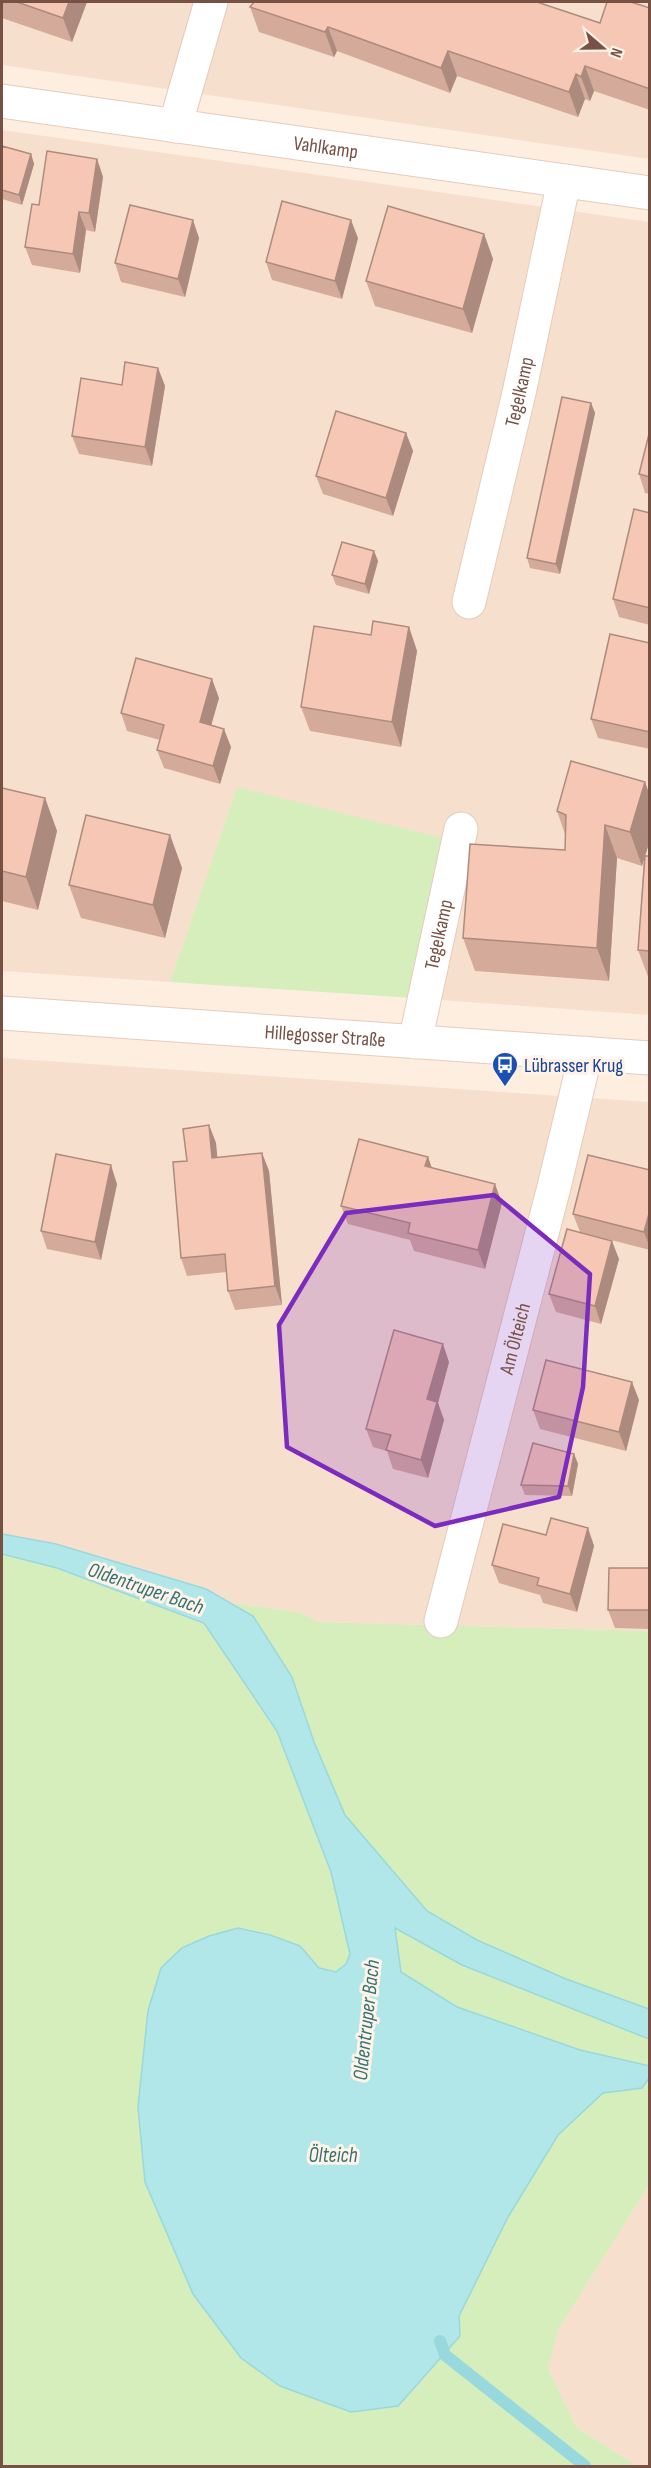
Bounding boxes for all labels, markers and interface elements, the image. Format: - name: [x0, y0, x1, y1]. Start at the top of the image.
- north arrow: [573, 18, 633, 78]
- text: N: [605, 45, 626, 60]
- street label: Vahlkamp: [292, 132, 359, 164]
- street label: Tegelkamp: [500, 355, 539, 429]
- street label: Tegelkamp: [420, 897, 458, 972]
- street label: Hillegosser Straße: [264, 1020, 386, 1053]
- bus stop icon: Lübrasser Krug: [490, 1050, 520, 1088]
- place label: Lübrasser Krug: [524, 1054, 623, 1078]
- street label: Am Ölteich: [494, 1300, 536, 1378]
- water label: Oldentruper Bach: [85, 1557, 207, 1620]
- water label: Oldentruper Bach: [348, 1958, 385, 2082]
- water label: Ölteich: [308, 2143, 358, 2168]

